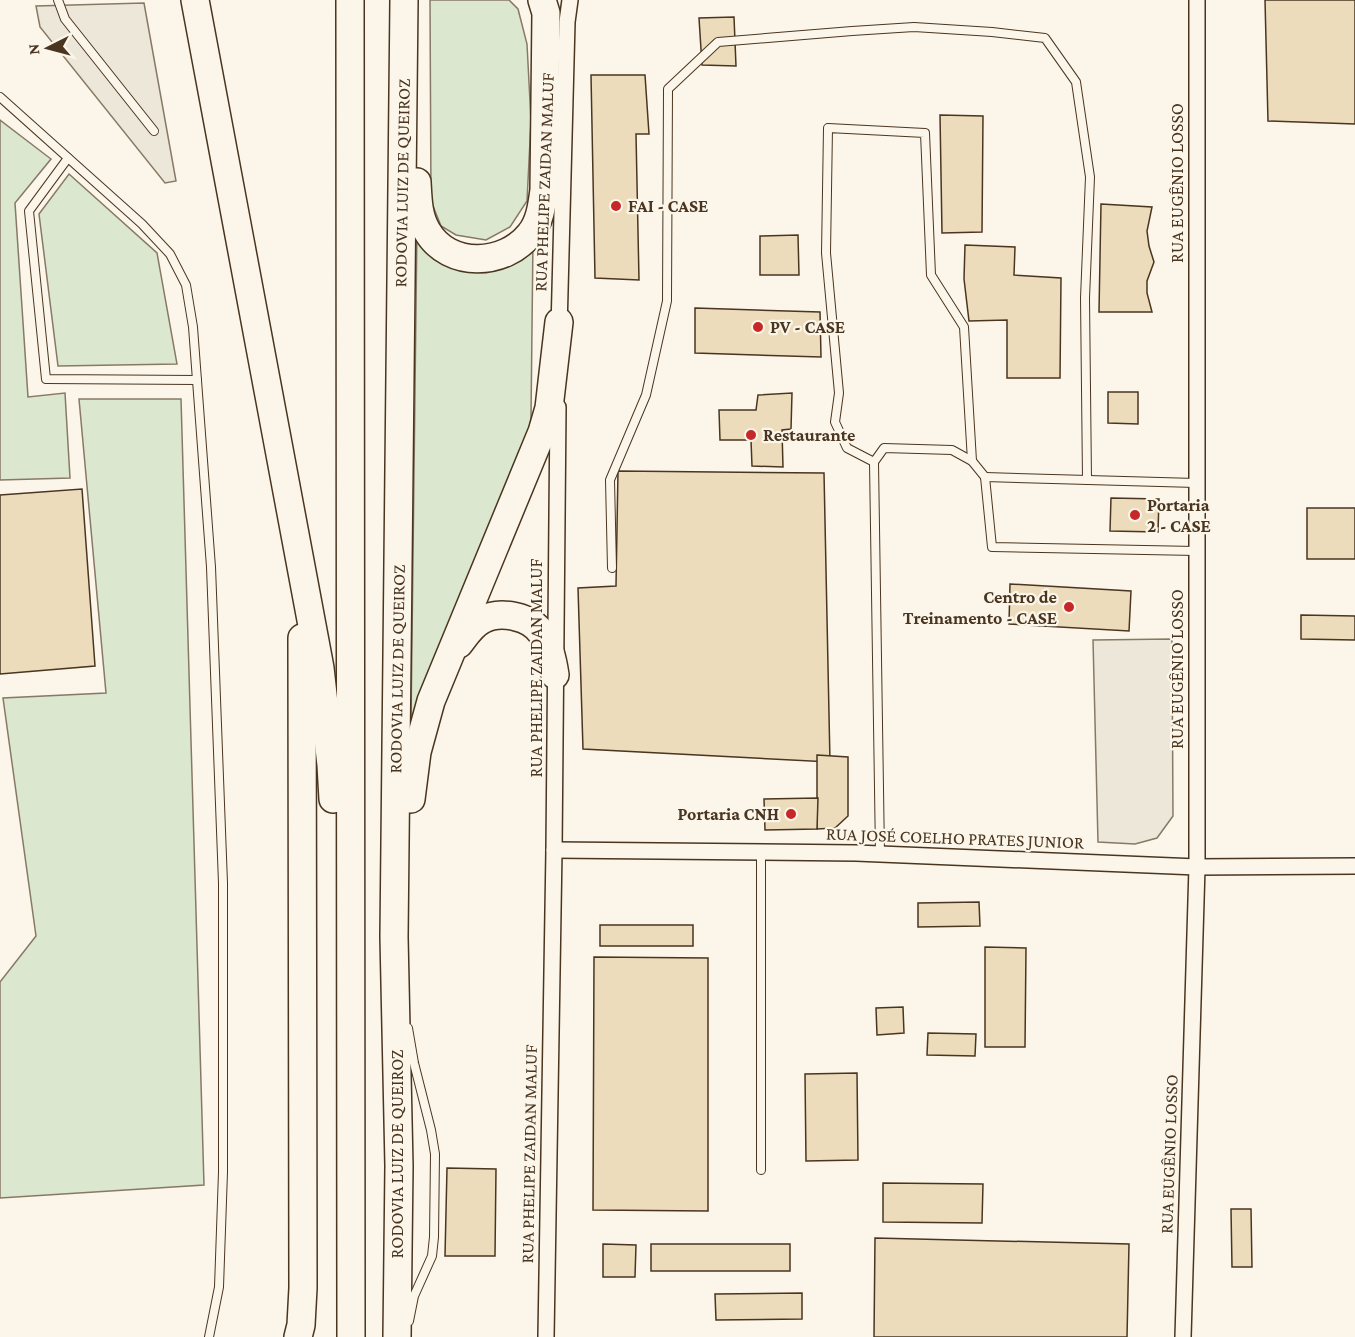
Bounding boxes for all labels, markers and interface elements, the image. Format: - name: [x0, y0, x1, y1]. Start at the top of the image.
- north arrow: [18, 18, 78, 78]
- text: N: [25, 43, 43, 56]
- street label: RUA PHELIPE ZAIDAN MALUF: [530, 72, 558, 292]
- street label: RODOVIA LUIZ DE QUEIROZ: [390, 78, 414, 288]
- street label: RUA EUGÊNIO LOSSO: [1167, 103, 1187, 263]
- place label: FAI - CASE: [628, 196, 708, 216]
- marker: FAI - CASE: [609, 199, 623, 213]
- place label: PV - CASE: [770, 317, 845, 337]
- marker: PV - CASE: [751, 320, 765, 334]
- place label: Restaurante: [763, 425, 855, 445]
- marker: Restaurante: [744, 428, 758, 442]
- place label: Portaria 2 - CASE: [1147, 495, 1211, 536]
- marker: Portaria 2 - CASE: [1128, 508, 1142, 522]
- street label: RUA PHELIPE ZAIDAN MALUF: [526, 558, 546, 778]
- street label: RODOVIA LUIZ DE QUEIROZ: [385, 564, 409, 774]
- place label: Centro de Treinamento - CASE: [903, 587, 1057, 628]
- street label: RUA EUGÊNIO LOSSO: [1167, 589, 1187, 749]
- marker: Centro de Treinamento - CASE: [1062, 600, 1076, 614]
- place label: Portaria CNH: [677, 804, 779, 824]
- marker: Portaria CNH: [784, 807, 798, 821]
- street label: RUA JOSÉ COELHO PRATES JUNIOR: [826, 824, 1085, 853]
- street label: RUA PHELIPE ZAIDAN MALUF: [517, 1044, 541, 1264]
- street label: RODOVIA LUIZ DE QUEIROZ: [387, 1050, 407, 1258]
- street label: RUA EUGÊNIO LOSSO: [1156, 1074, 1182, 1234]

